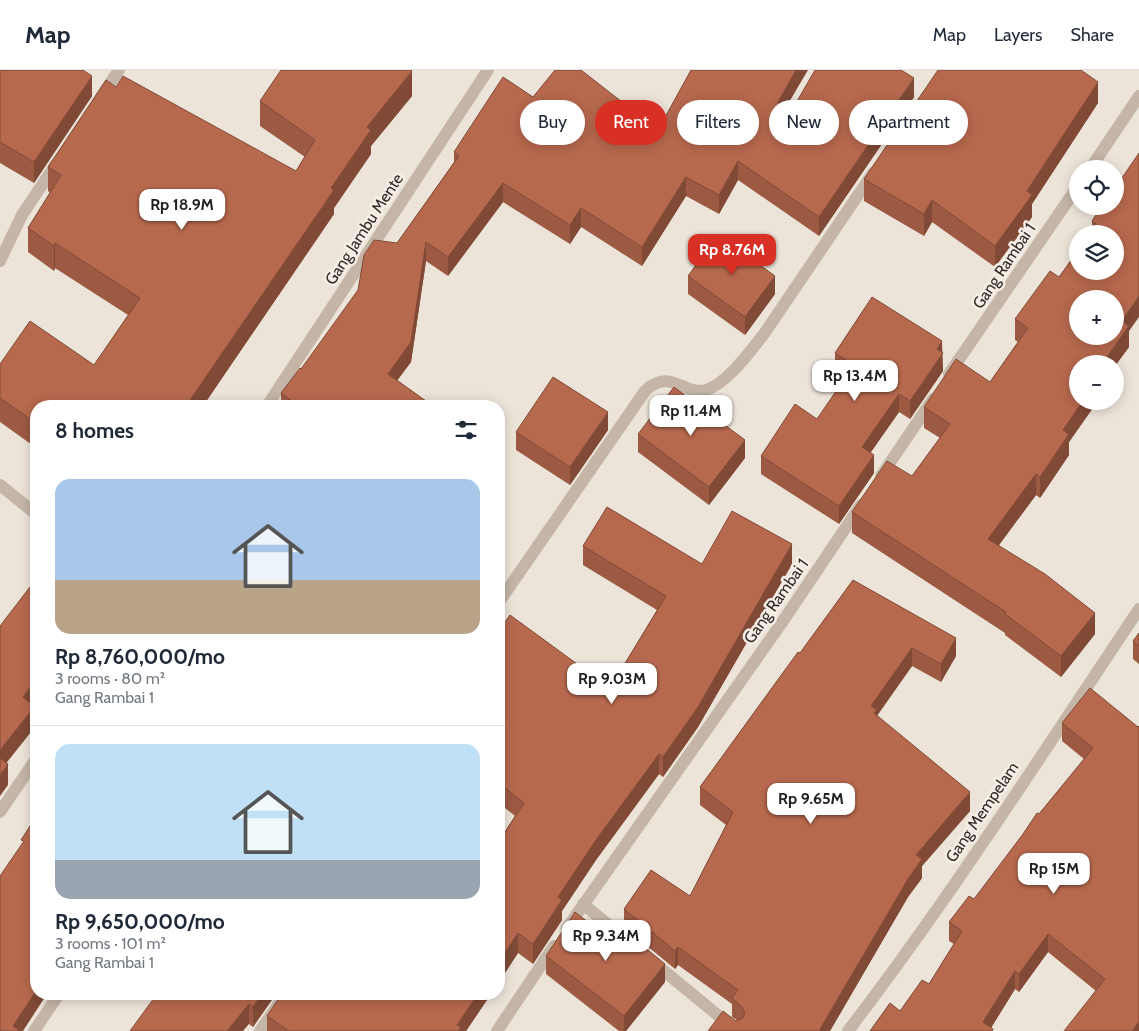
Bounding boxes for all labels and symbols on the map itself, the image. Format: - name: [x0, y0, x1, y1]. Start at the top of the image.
- street label: Gang Jambu Mente: [321, 170, 407, 288]
- pin: Rp 18.9M: [130, 189, 234, 231]
- street label: Gang Rambai 1: [968, 220, 1040, 312]
- pin: Rp 8.76M: [680, 234, 784, 276]
- pin: Rp 13.4M: [803, 360, 907, 402]
- pin: Rp 11.4M: [639, 394, 743, 437]
- street label: Gang Rambai 1: [740, 555, 812, 647]
- pin: Rp 9.03M: [560, 662, 664, 705]
- street label: Gang Mempelam: [942, 758, 1022, 866]
- pin: Rp 9.65M: [759, 782, 863, 825]
- pin: Rp 15M: [1013, 852, 1095, 895]
- pin: Rp 9.34M: [554, 920, 658, 962]

